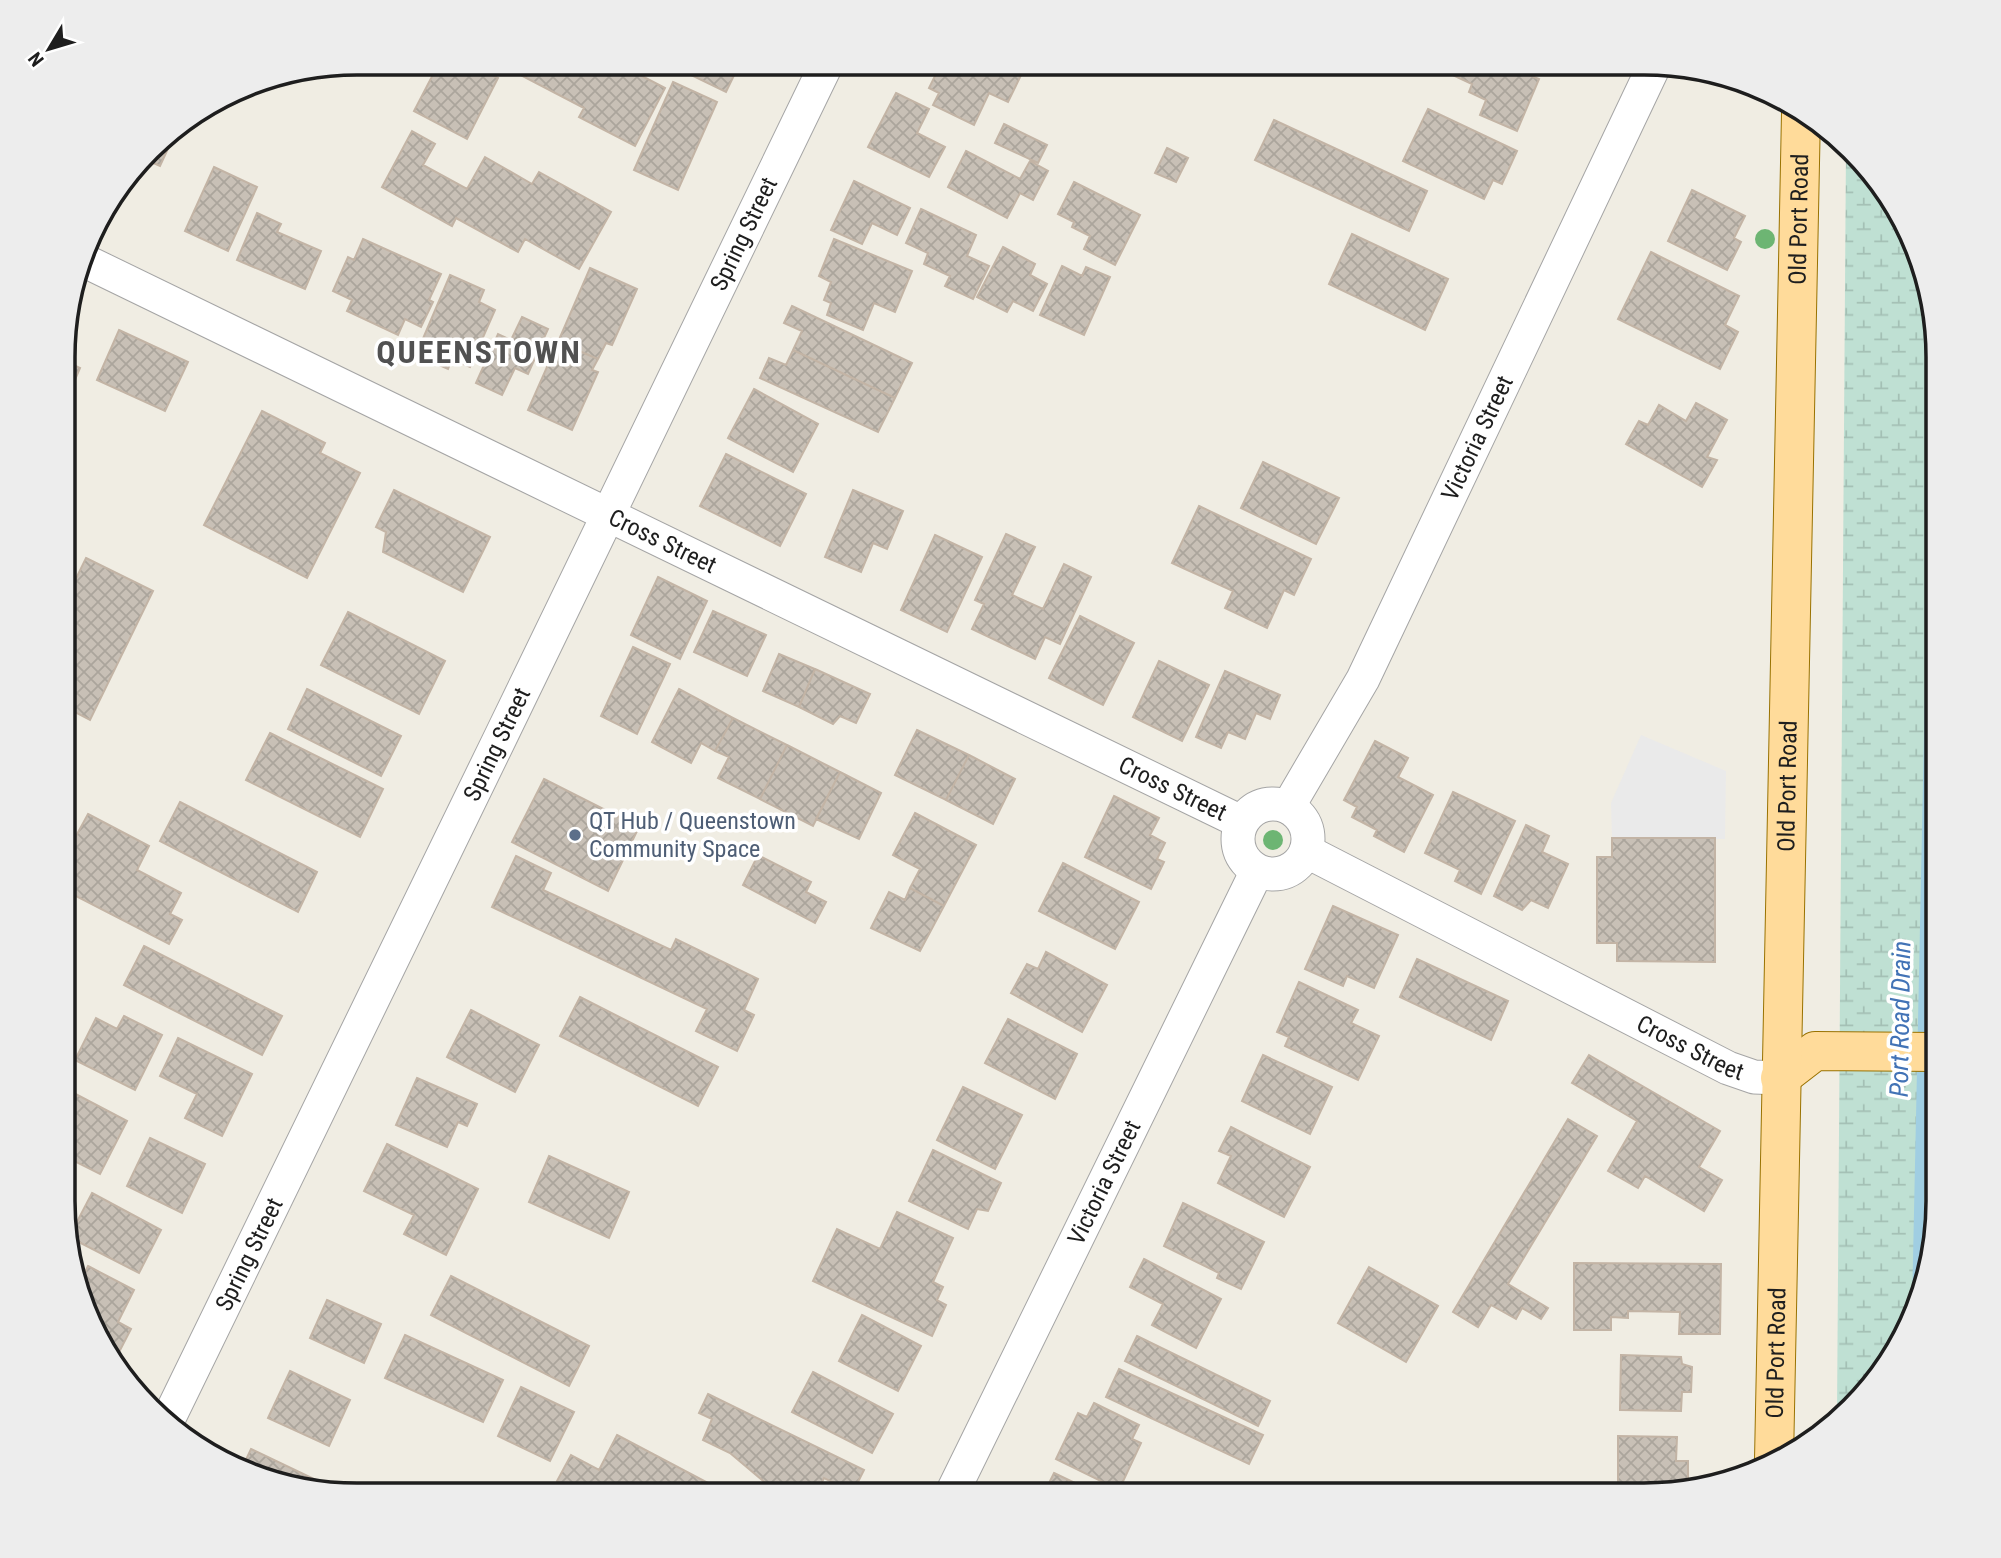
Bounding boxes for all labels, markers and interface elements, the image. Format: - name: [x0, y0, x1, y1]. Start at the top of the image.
- north arrow: [14, 14, 84, 84]
- text: N: [23, 47, 49, 71]
- street label: Old Port Road: [1784, 153, 1814, 285]
- street label: Spring Street: [705, 173, 783, 295]
- district label: QUEENSTOWN: [376, 333, 582, 371]
- street label: Victoria Street: [1436, 371, 1519, 505]
- street label: Cross Street: [604, 503, 721, 579]
- street label: Spring Street: [458, 683, 536, 806]
- street label: Old Port Road: [1772, 720, 1803, 852]
- street label: Cross Street: [1114, 751, 1231, 827]
- place label: QT Hub / Queenstown Community Space: [589, 807, 796, 863]
- marker: QT Hub / Queenstown Community Space: [567, 827, 583, 843]
- water label: Port Road Drain: [1884, 941, 1916, 1097]
- street label: Cross Street: [1632, 1009, 1747, 1086]
- street label: Victoria Street: [1062, 1116, 1147, 1249]
- street label: Spring Street: [210, 1193, 289, 1316]
- street label: Old Port Road: [1761, 1287, 1791, 1419]

